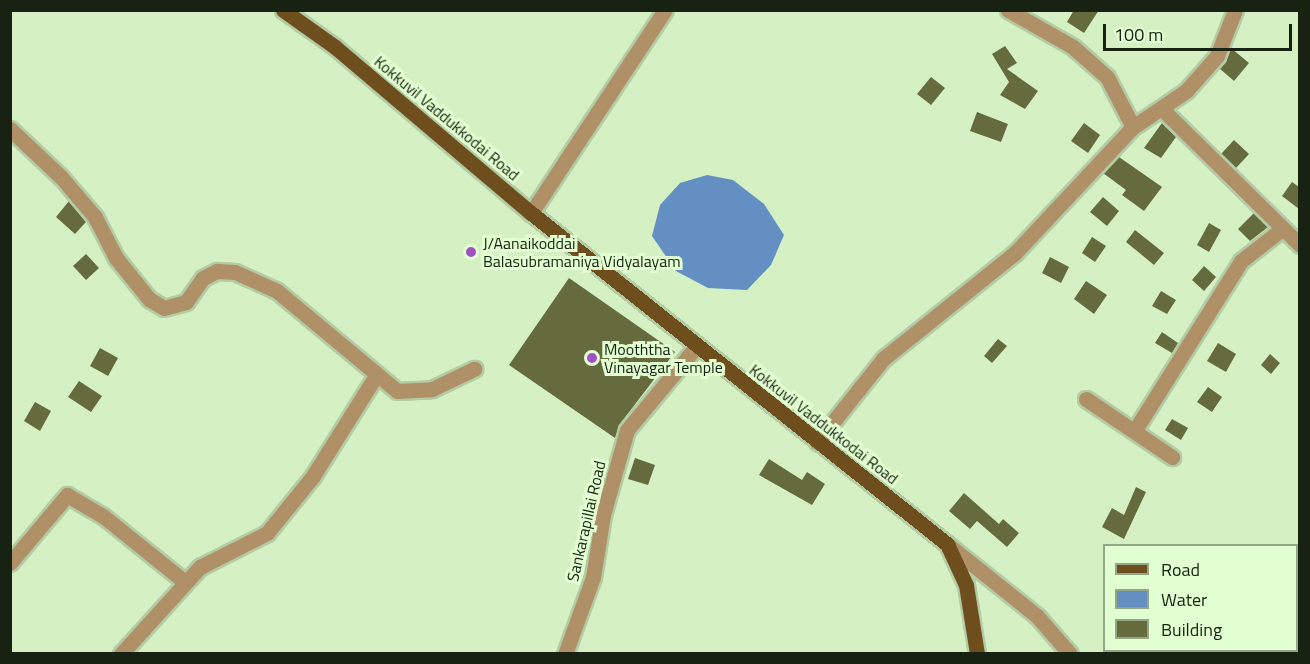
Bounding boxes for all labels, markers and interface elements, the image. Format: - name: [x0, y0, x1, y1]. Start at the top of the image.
- scale bar: [1106, 12, 1295, 50]
- text: 100 m: [1114, 21, 1163, 48]
- street label: Kokkuvil Vaddukkodai Road: [371, 52, 523, 184]
- place label: J/Aanaikoddai Balasubramaniya Vidyalayam: [483, 233, 681, 271]
- marker: J/Aanaikoddai Balasubramaniya Vidyalayam: [464, 245, 478, 259]
- place label: Mooththa Vinayagar Temple: [604, 339, 723, 377]
- marker: Mooththa Vinayagar Temple: [585, 351, 599, 365]
- street label: Kokkuvil Vaddukkodai Road: [746, 360, 902, 488]
- street label: Sankarapillai Road: [563, 459, 609, 583]
- legend: [1103, 544, 1298, 652]
- text: Road: [1161, 556, 1200, 583]
- text: Water: [1161, 586, 1207, 613]
- text: Building: [1161, 616, 1222, 643]

